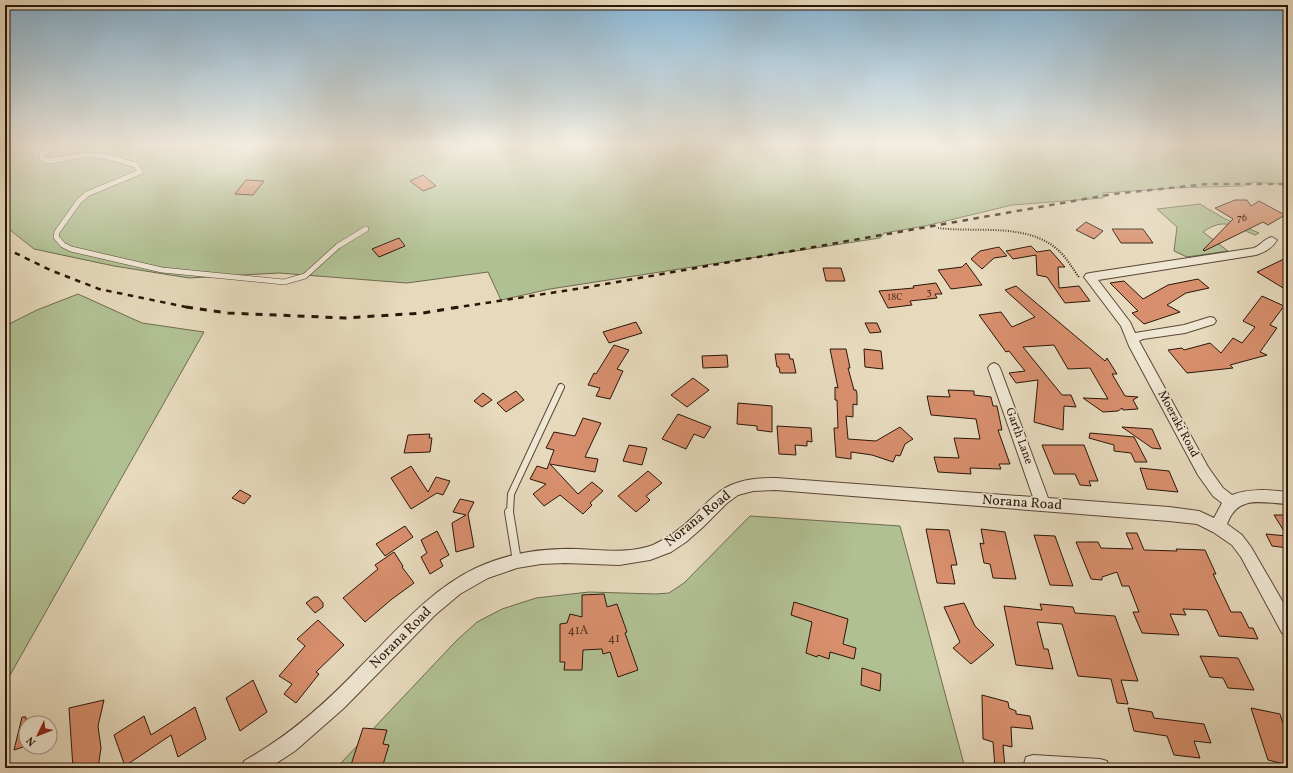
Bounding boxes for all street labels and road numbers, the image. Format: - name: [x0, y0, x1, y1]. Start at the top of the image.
- street label: Moeraki Road: [1154, 388, 1202, 460]
- street label: Garth Lane: [1001, 405, 1037, 467]
- street label: Norana Road: [661, 486, 735, 552]
- street label: Norana Road: [981, 491, 1063, 515]
- street label: Norana Road: [366, 603, 436, 673]

